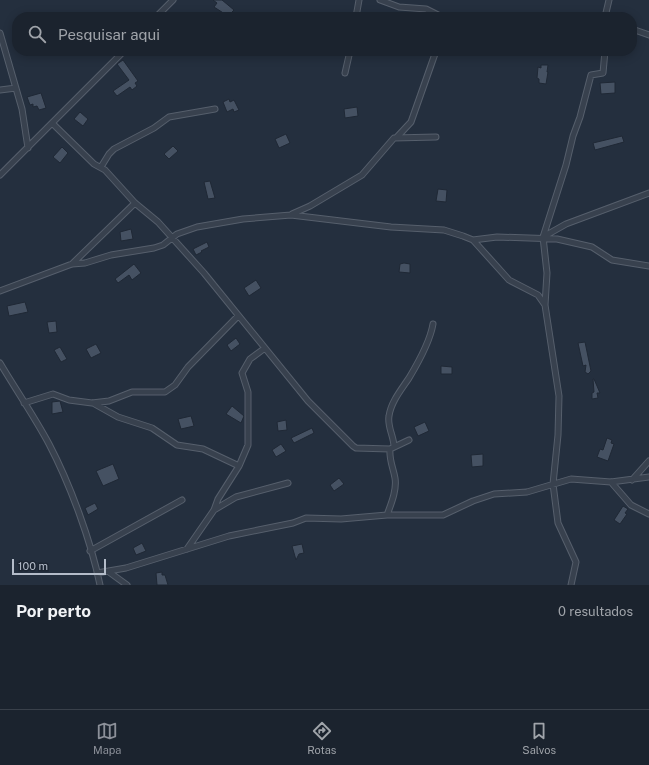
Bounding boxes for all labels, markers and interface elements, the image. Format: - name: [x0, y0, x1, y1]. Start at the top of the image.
- search box: [12, 12, 637, 56]
- icon: search: [26, 23, 48, 45]
- text: Pesquisar aqui: [58, 26, 160, 43]
- scale bar: [12, 557, 106, 576]
- text: 100 m: [18, 560, 48, 572]
- text: Por perto: [16, 601, 91, 621]
- text: 0 resultados: [558, 604, 633, 619]
- tab: Mapa: [93, 720, 121, 756]
- tab: Rotas: [307, 720, 336, 756]
- tab: Salvos: [522, 720, 556, 756]

